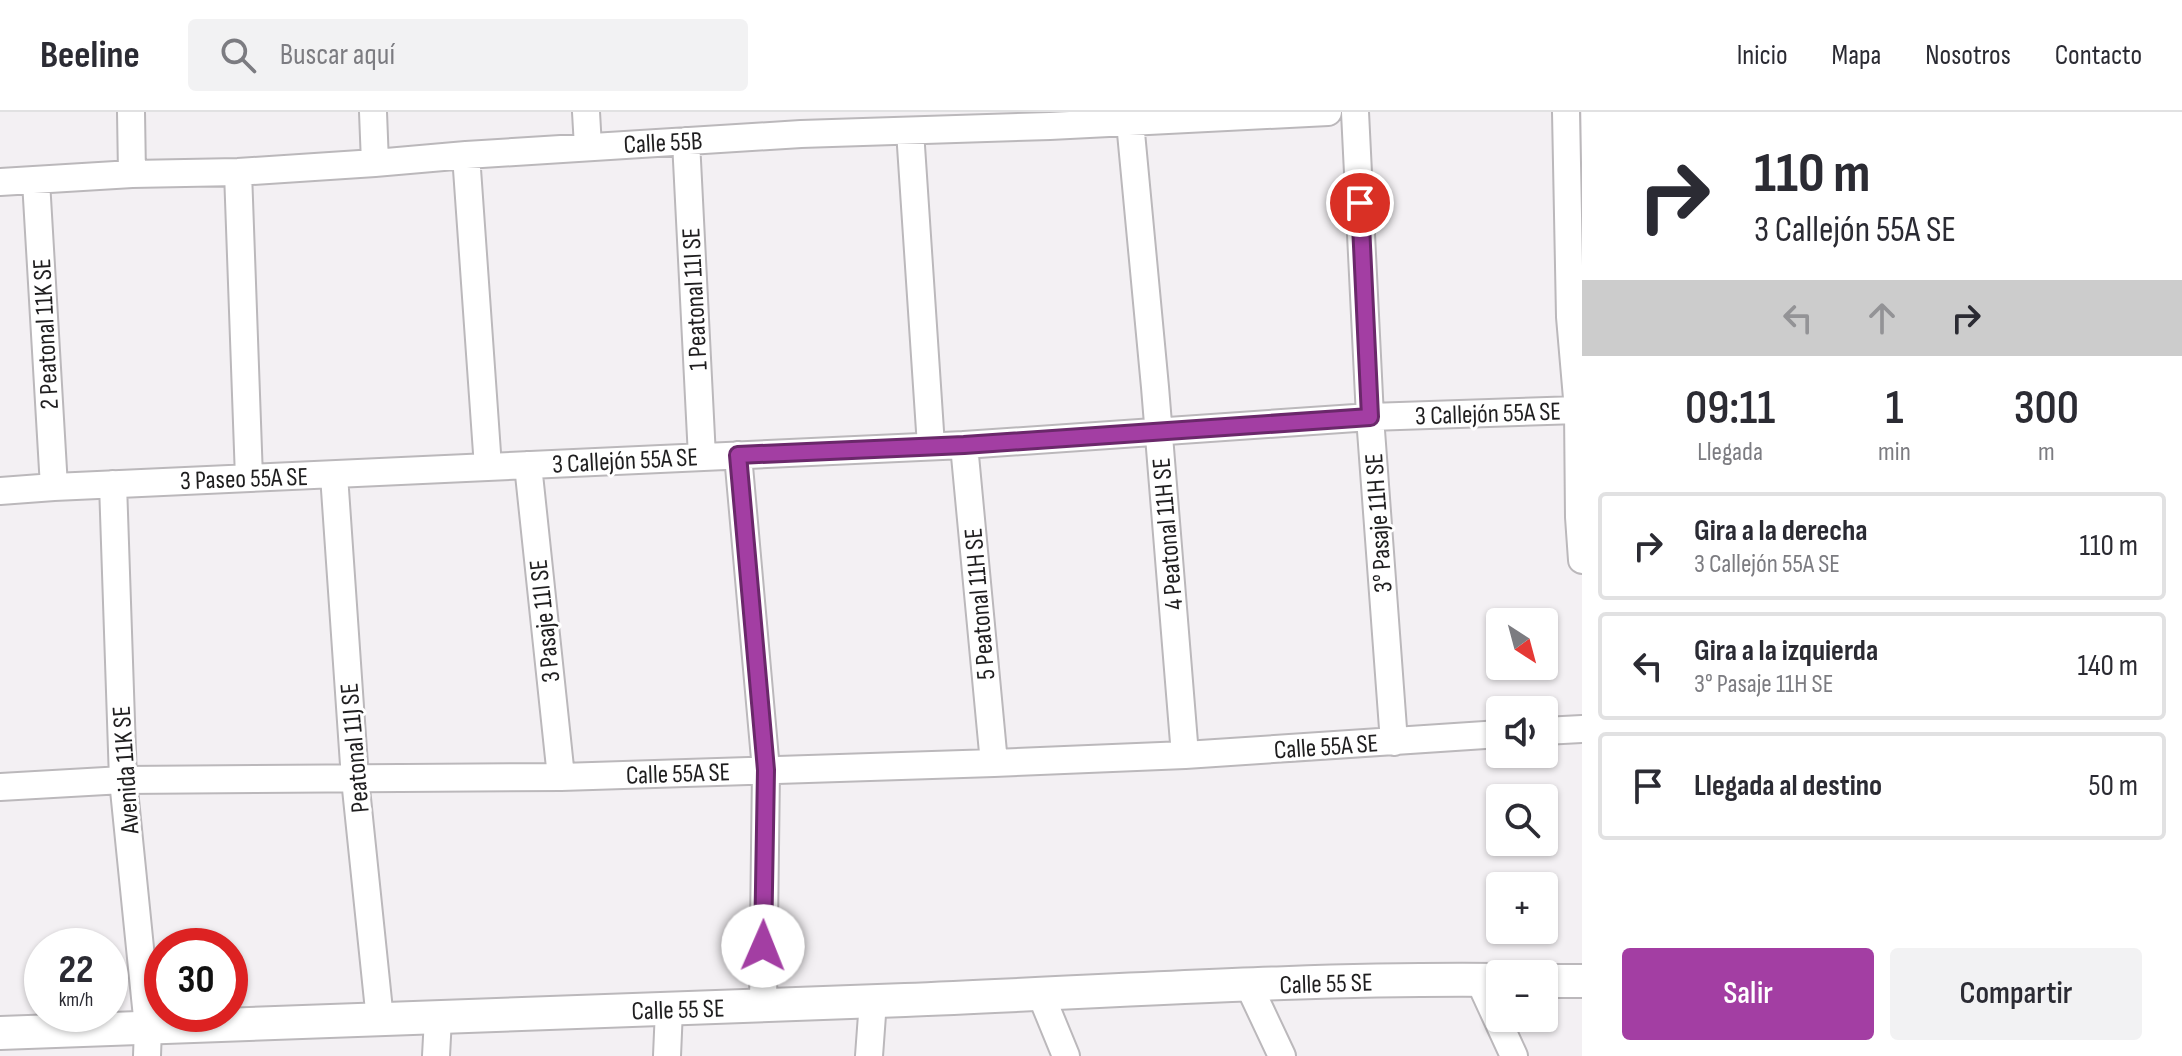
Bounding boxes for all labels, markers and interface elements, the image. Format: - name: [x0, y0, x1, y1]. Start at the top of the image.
- search box: [188, 19, 748, 91]
- text: Beeline: [40, 33, 140, 78]
- icon: search: [216, 33, 260, 77]
- text: Buscar aquí: [280, 37, 395, 73]
- text: Inicio: [1737, 39, 1788, 72]
- text: Mapa: [1832, 39, 1881, 72]
- text: Nosotros: [1925, 39, 2011, 72]
- text: Contacto: [2055, 39, 2142, 72]
- street label: Calle 55B: [623, 126, 703, 161]
- text: 110 m: [1754, 141, 1870, 208]
- icon: right: [1622, 144, 1726, 248]
- pin: [1326, 169, 1394, 237]
- icon: arrive: [1338, 181, 1382, 225]
- text: 3 Callejón 55A SE: [1754, 209, 1956, 252]
- street label: 1 Peatonal 11I SE: [676, 227, 715, 371]
- street label: 2 Peatonal 11K SE: [27, 258, 66, 410]
- icon: left: [1776, 296, 1820, 340]
- icon: ahead: [1860, 296, 1904, 340]
- icon: right: [1944, 296, 1988, 340]
- text: 09:11: [1685, 380, 1775, 437]
- text: 1: [1885, 380, 1903, 437]
- text: 300: [2014, 380, 2079, 437]
- street label: 3 Callejón 55A SE: [1415, 396, 1562, 433]
- text: Llegada: [1697, 437, 1763, 468]
- text: min: [1878, 437, 1911, 468]
- text: m: [2038, 437, 2055, 468]
- street label: 3 Callejón 55A SE: [551, 442, 699, 481]
- street label: 3° Pasaje 11H SE: [1359, 452, 1400, 594]
- street label: 4 Peatonal 11H SE: [1146, 456, 1191, 611]
- street label: 3 Paseo 55A SE: [179, 462, 309, 497]
- text: Gira a la derecha: [1694, 513, 1868, 549]
- icon: right: [1626, 524, 1670, 568]
- street label: 5 Peatonal 11H SE: [958, 527, 1003, 681]
- text: 110 m: [2080, 528, 2138, 564]
- text: 3 Callejón 55A SE: [1694, 549, 1840, 580]
- street label: 3 Pasaje 11I SE: [524, 558, 567, 684]
- north arrow: [1486, 608, 1558, 680]
- map controls: [1486, 608, 1558, 1032]
- text: Gira a la izquierda: [1694, 633, 1878, 669]
- icon: left: [1626, 644, 1670, 688]
- text: 140 m: [2078, 648, 2138, 684]
- text: 3° Pasaje 11H SE: [1694, 669, 1833, 700]
- street label: Peatonal 11J SE: [334, 682, 377, 814]
- button: sound: [1486, 696, 1558, 768]
- street label: Avenida 11K SE: [107, 705, 147, 836]
- street label: Calle 55A SE: [1273, 728, 1379, 767]
- street label: Calle 55A SE: [625, 757, 731, 792]
- icon: arrive: [1626, 764, 1670, 808]
- text: Llegada al destino: [1694, 768, 1882, 804]
- text: 50 m: [2089, 768, 2138, 804]
- button: search: [1486, 784, 1558, 856]
- button: +: [1486, 872, 1558, 944]
- position arrow: [721, 904, 805, 988]
- speed limit sign: 30: [144, 928, 248, 1032]
- text: 22: [58, 946, 94, 994]
- button: Salir: [1622, 948, 1874, 1040]
- button: Compartir: [1890, 948, 2142, 1040]
- button: −: [1486, 960, 1558, 1032]
- street label: Calle 55 SE: [1279, 967, 1373, 1002]
- text: km/h: [59, 988, 93, 1012]
- street label: Calle 55 SE: [631, 993, 725, 1028]

